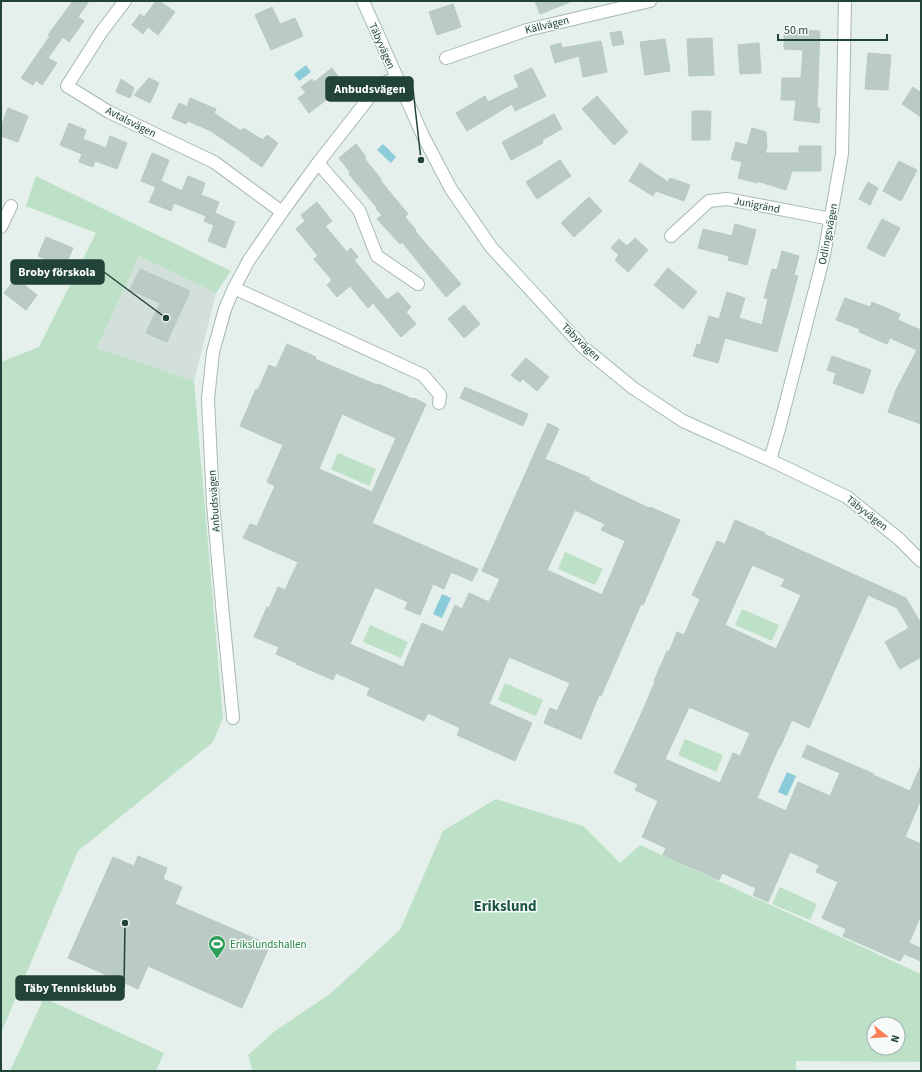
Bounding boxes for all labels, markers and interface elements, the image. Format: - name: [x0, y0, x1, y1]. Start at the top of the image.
- street label: Källvägen: [523, 12, 571, 38]
- scale bar: [778, 16, 887, 42]
- street label: Täbyvägen: [365, 20, 399, 72]
- text: 50 m: [784, 22, 808, 39]
- callout: Anbudsvägen: [326, 77, 413, 101]
- text: Anbudsvägen: [333, 81, 406, 98]
- street label: Avtalsvägen: [103, 103, 159, 141]
- street label: Junigränd: [733, 193, 781, 217]
- street label: Odlingsvägen: [815, 202, 841, 266]
- callout: Broby förskola: [11, 260, 104, 284]
- text: Broby förskola: [18, 264, 96, 281]
- street label: Täbyvägen: [558, 320, 604, 364]
- street label: Anbudsvägen: [204, 469, 224, 533]
- street label: Täbyvägen: [843, 492, 891, 534]
- district label: Erikslund: [473, 896, 537, 917]
- sports icon: Erikslundshallen: [207, 934, 227, 959]
- place label: Erikslundshallen: [230, 937, 307, 952]
- callout: Täby Tennisklubb: [16, 976, 124, 1000]
- text: Täby Tennisklubb: [24, 980, 116, 997]
- north arrow: [866, 1016, 906, 1056]
- text: N: [887, 1033, 903, 1044]

